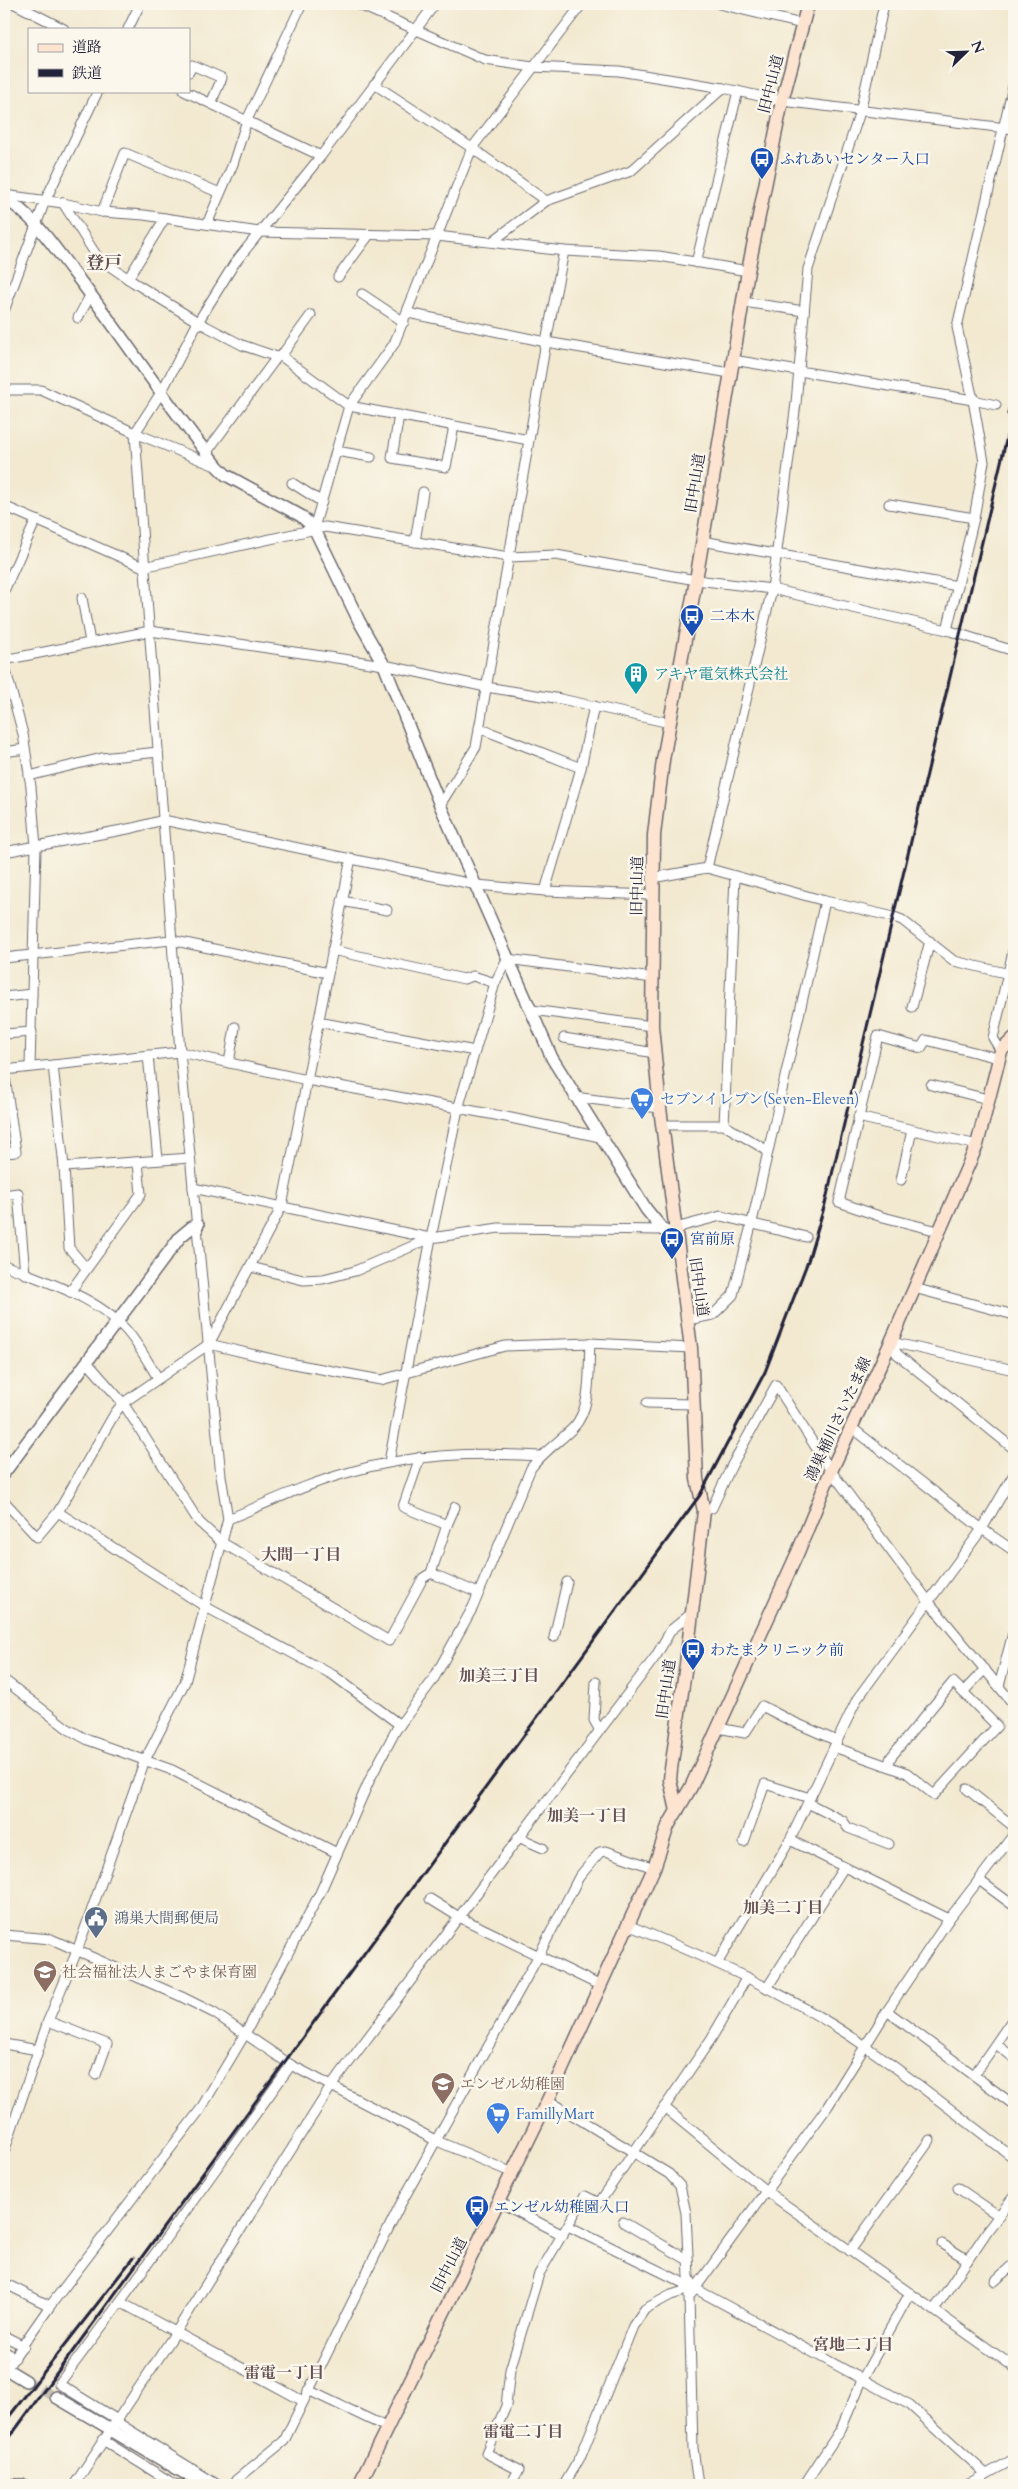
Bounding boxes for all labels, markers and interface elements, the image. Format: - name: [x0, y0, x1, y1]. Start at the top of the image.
- legend: [28, 28, 190, 92]
- north arrow: [940, 28, 990, 78]
- text: 道路: [72, 37, 102, 57]
- text: N: [966, 38, 989, 56]
- street label: 旧中山道: [754, 52, 788, 116]
- text: 鉄道: [72, 63, 102, 83]
- bus stop icon: ふれあいセンター入口: [749, 146, 775, 180]
- place label: ふれあいセンター入口: [780, 149, 929, 169]
- district label: 登戸: [86, 251, 122, 276]
- street label: 旧中山道: [680, 452, 710, 514]
- bus stop icon: 二本木: [679, 603, 705, 637]
- place label: 二本木: [710, 606, 755, 626]
- building icon: アキヤ電気株式会社: [623, 661, 649, 695]
- place label: アキヤ電気株式会社: [654, 664, 788, 684]
- street label: 旧中山道: [626, 856, 648, 916]
- supermarket icon: セブンイレブン(Seven-Eleven): [629, 1086, 655, 1120]
- place label: セブンイレブン(Seven-Eleven): [660, 1089, 859, 1109]
- bus stop icon: 宮前原: [659, 1226, 685, 1260]
- place label: 宮前原: [690, 1229, 735, 1249]
- street label: 旧中山道: [685, 1256, 713, 1318]
- street label: 鴻巣桶川さいたま線: [800, 1354, 876, 1484]
- district label: 大間一丁目: [261, 1544, 341, 1566]
- bus stop icon: わたまクリニック前: [680, 1637, 706, 1671]
- place label: わたまクリニック前: [710, 1640, 844, 1660]
- street label: 旧中山道: [652, 1658, 680, 1720]
- district label: 加美三丁目: [459, 1665, 539, 1687]
- district label: 加美一丁目: [547, 1805, 627, 1827]
- district label: 加美二丁目: [743, 1897, 823, 1919]
- public building icon: 鴻巣大間郵便局: [83, 1905, 109, 1939]
- place label: 鴻巣大間郵便局: [114, 1908, 219, 1928]
- school or university icon: 社会福祉法人まごやま保育園: [32, 1959, 58, 1993]
- place label: 社会福祉法人まごやま保育園: [62, 1962, 257, 1982]
- school or university icon: エンゼル幼稚園: [430, 2071, 456, 2105]
- place label: エンゼル幼稚園: [460, 2074, 565, 2094]
- supermarket icon: FamillyMart: [485, 2101, 511, 2135]
- place label: FamillyMart: [516, 2104, 595, 2124]
- bus stop icon: エンゼル幼稚園入口: [464, 2194, 490, 2228]
- place label: エンゼル幼稚園入口: [494, 2197, 629, 2217]
- street label: 旧中山道: [426, 2234, 472, 2296]
- district label: 宮地二丁目: [813, 2334, 893, 2356]
- district label: 雷電一丁目: [244, 2362, 324, 2384]
- district label: 雷電二丁目: [483, 2421, 563, 2443]

